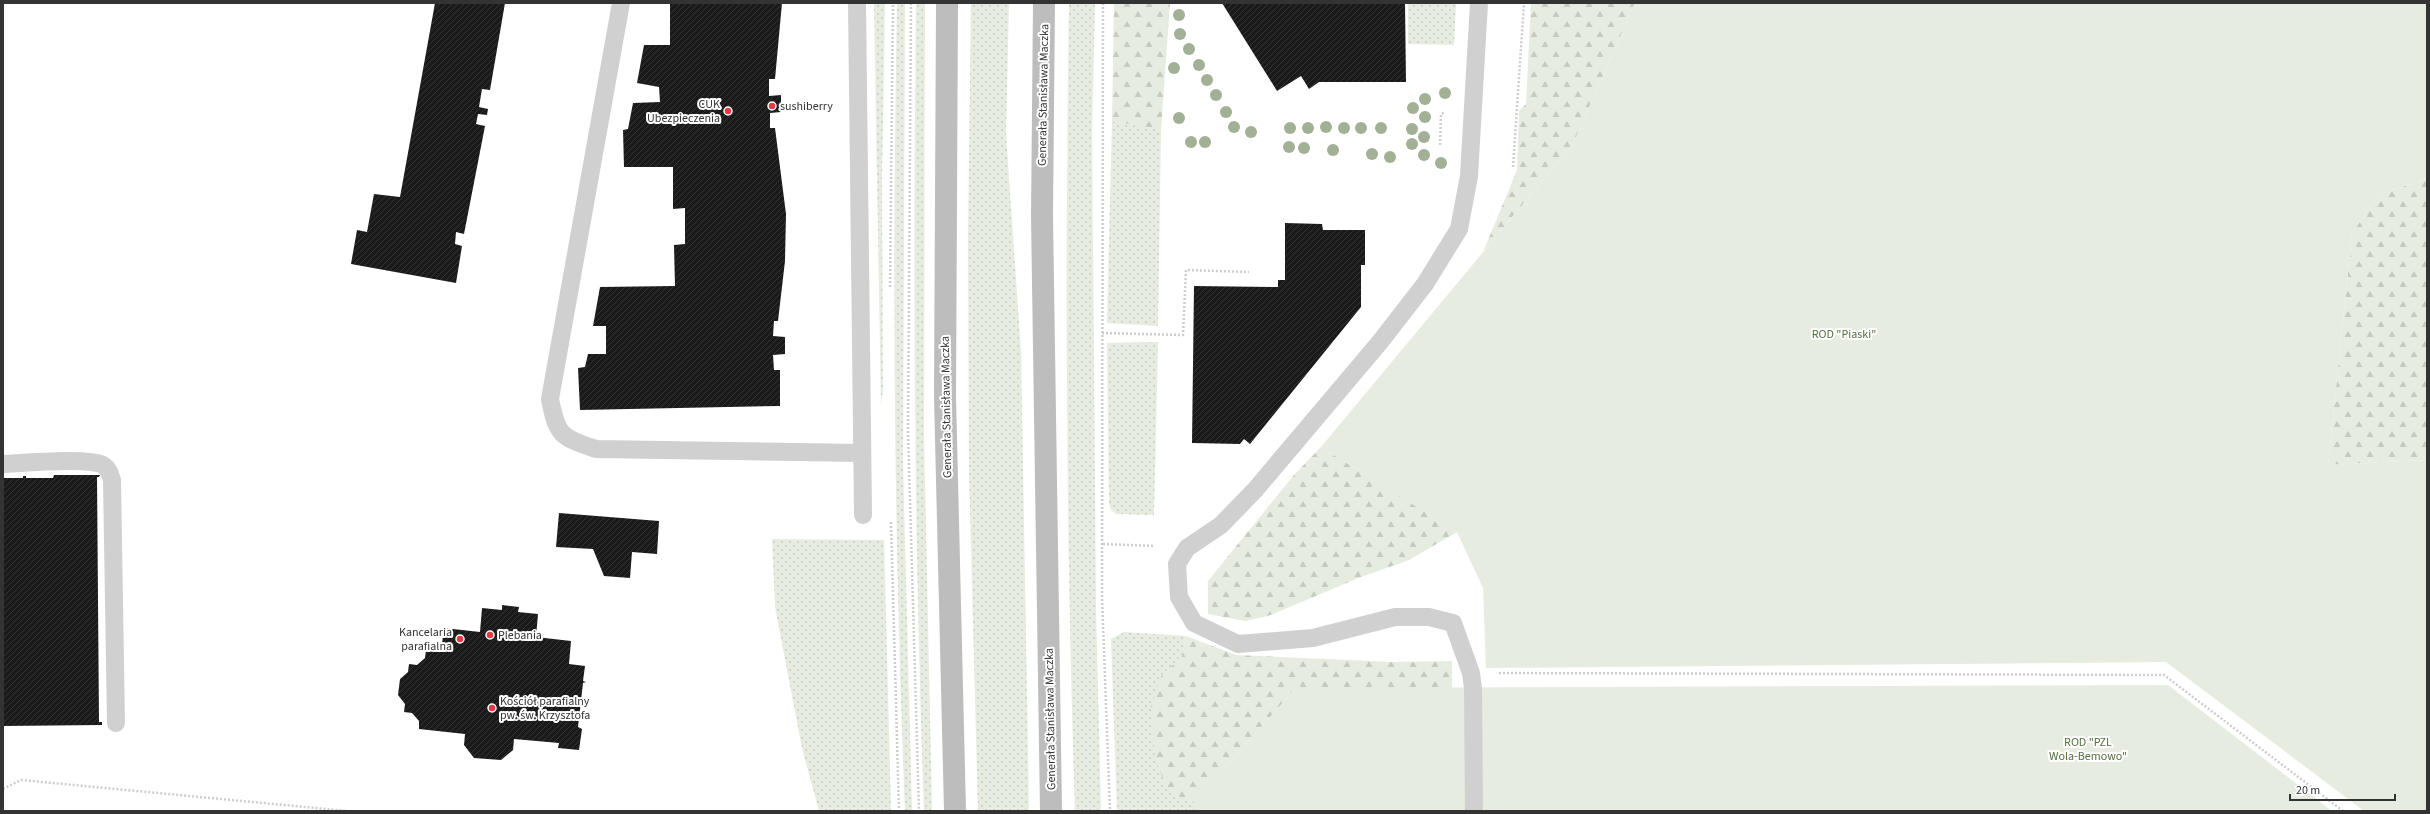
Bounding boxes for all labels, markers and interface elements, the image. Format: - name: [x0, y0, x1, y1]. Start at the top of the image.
- street label: Generała Stanisława Maczka: [1034, 24, 1053, 166]
- place label: CUK Ubezpieczenia: [647, 96, 720, 127]
- place label: sushiberry: [780, 98, 833, 115]
- marker: sushiberry: [767, 101, 777, 111]
- marker: CUK Ubezpieczenia: [723, 106, 733, 116]
- park label: ROD "Piaski": [1812, 326, 1876, 343]
- street label: Generała Stanisława Maczka: [937, 336, 956, 478]
- place label: Kancelaria parafialna: [399, 624, 452, 655]
- place label: Plebania: [498, 627, 542, 644]
- marker: Plebania: [485, 630, 495, 640]
- marker: Kancelaria parafialna: [455, 634, 465, 644]
- street label: Generała Stanisława Maczka: [1041, 648, 1060, 790]
- place label: Kościół parafialny pw. św. Krzysztofa: [500, 693, 590, 724]
- marker: Kościół parafialny pw. św. Krzysztofa: [487, 703, 497, 713]
- park label: ROD "PZL Wola-Bemowo": [2049, 734, 2127, 765]
- scale bar: [2290, 776, 2395, 802]
- text: 20 m: [2296, 782, 2320, 799]

